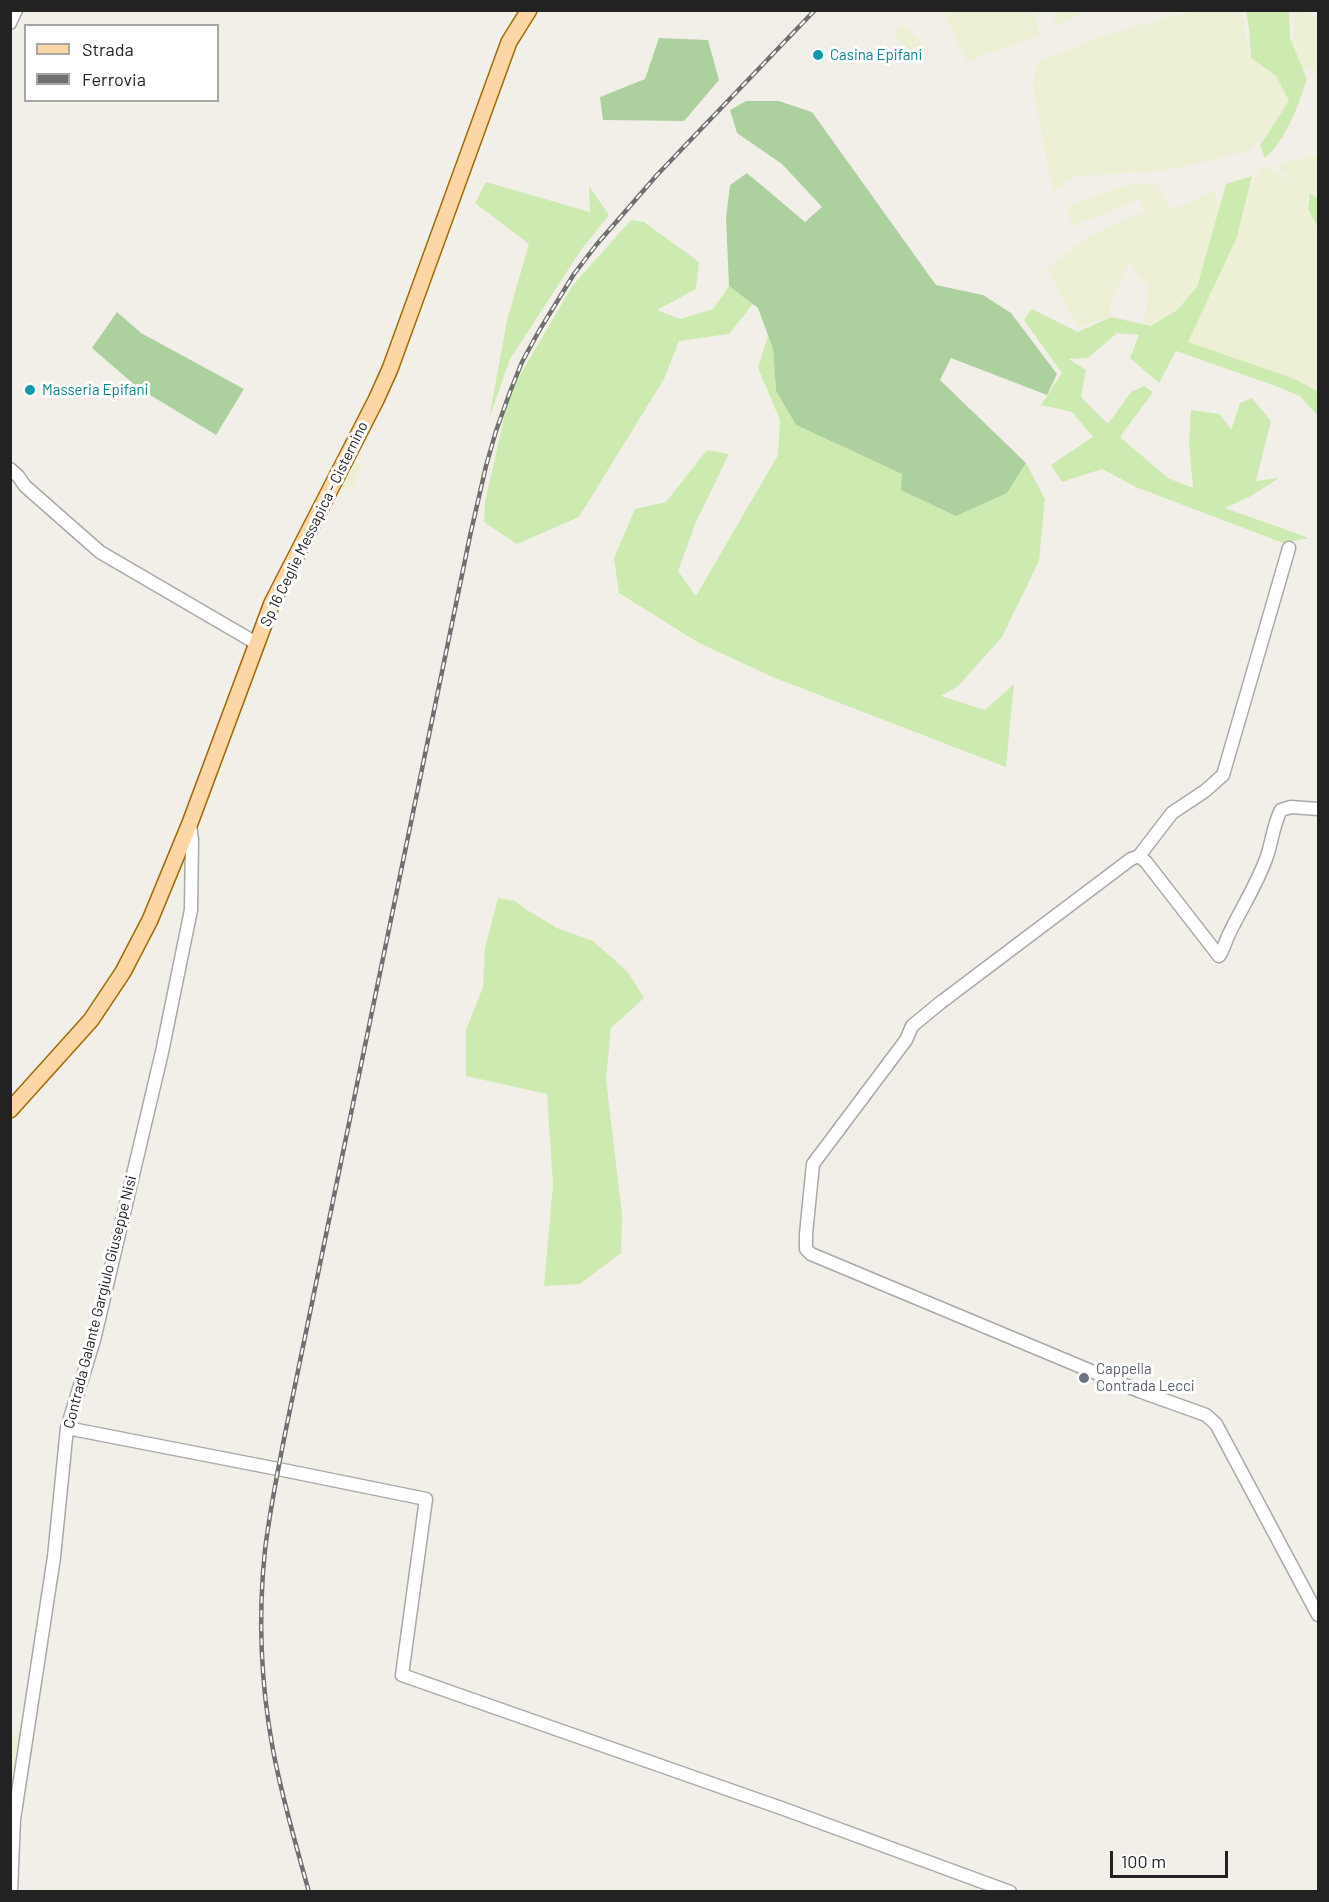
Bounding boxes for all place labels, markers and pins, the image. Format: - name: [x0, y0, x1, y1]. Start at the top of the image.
- place label: Casina Epifani: [830, 46, 922, 64]
- marker: Casina Epifani: [811, 48, 825, 62]
- place label: Masseria Epifani: [42, 381, 148, 399]
- marker: Masseria Epifani: [23, 383, 37, 397]
- place label: Cappella Contrada Lecci: [1096, 1360, 1195, 1395]
- marker: Cappella Contrada Lecci: [1077, 1371, 1091, 1385]

